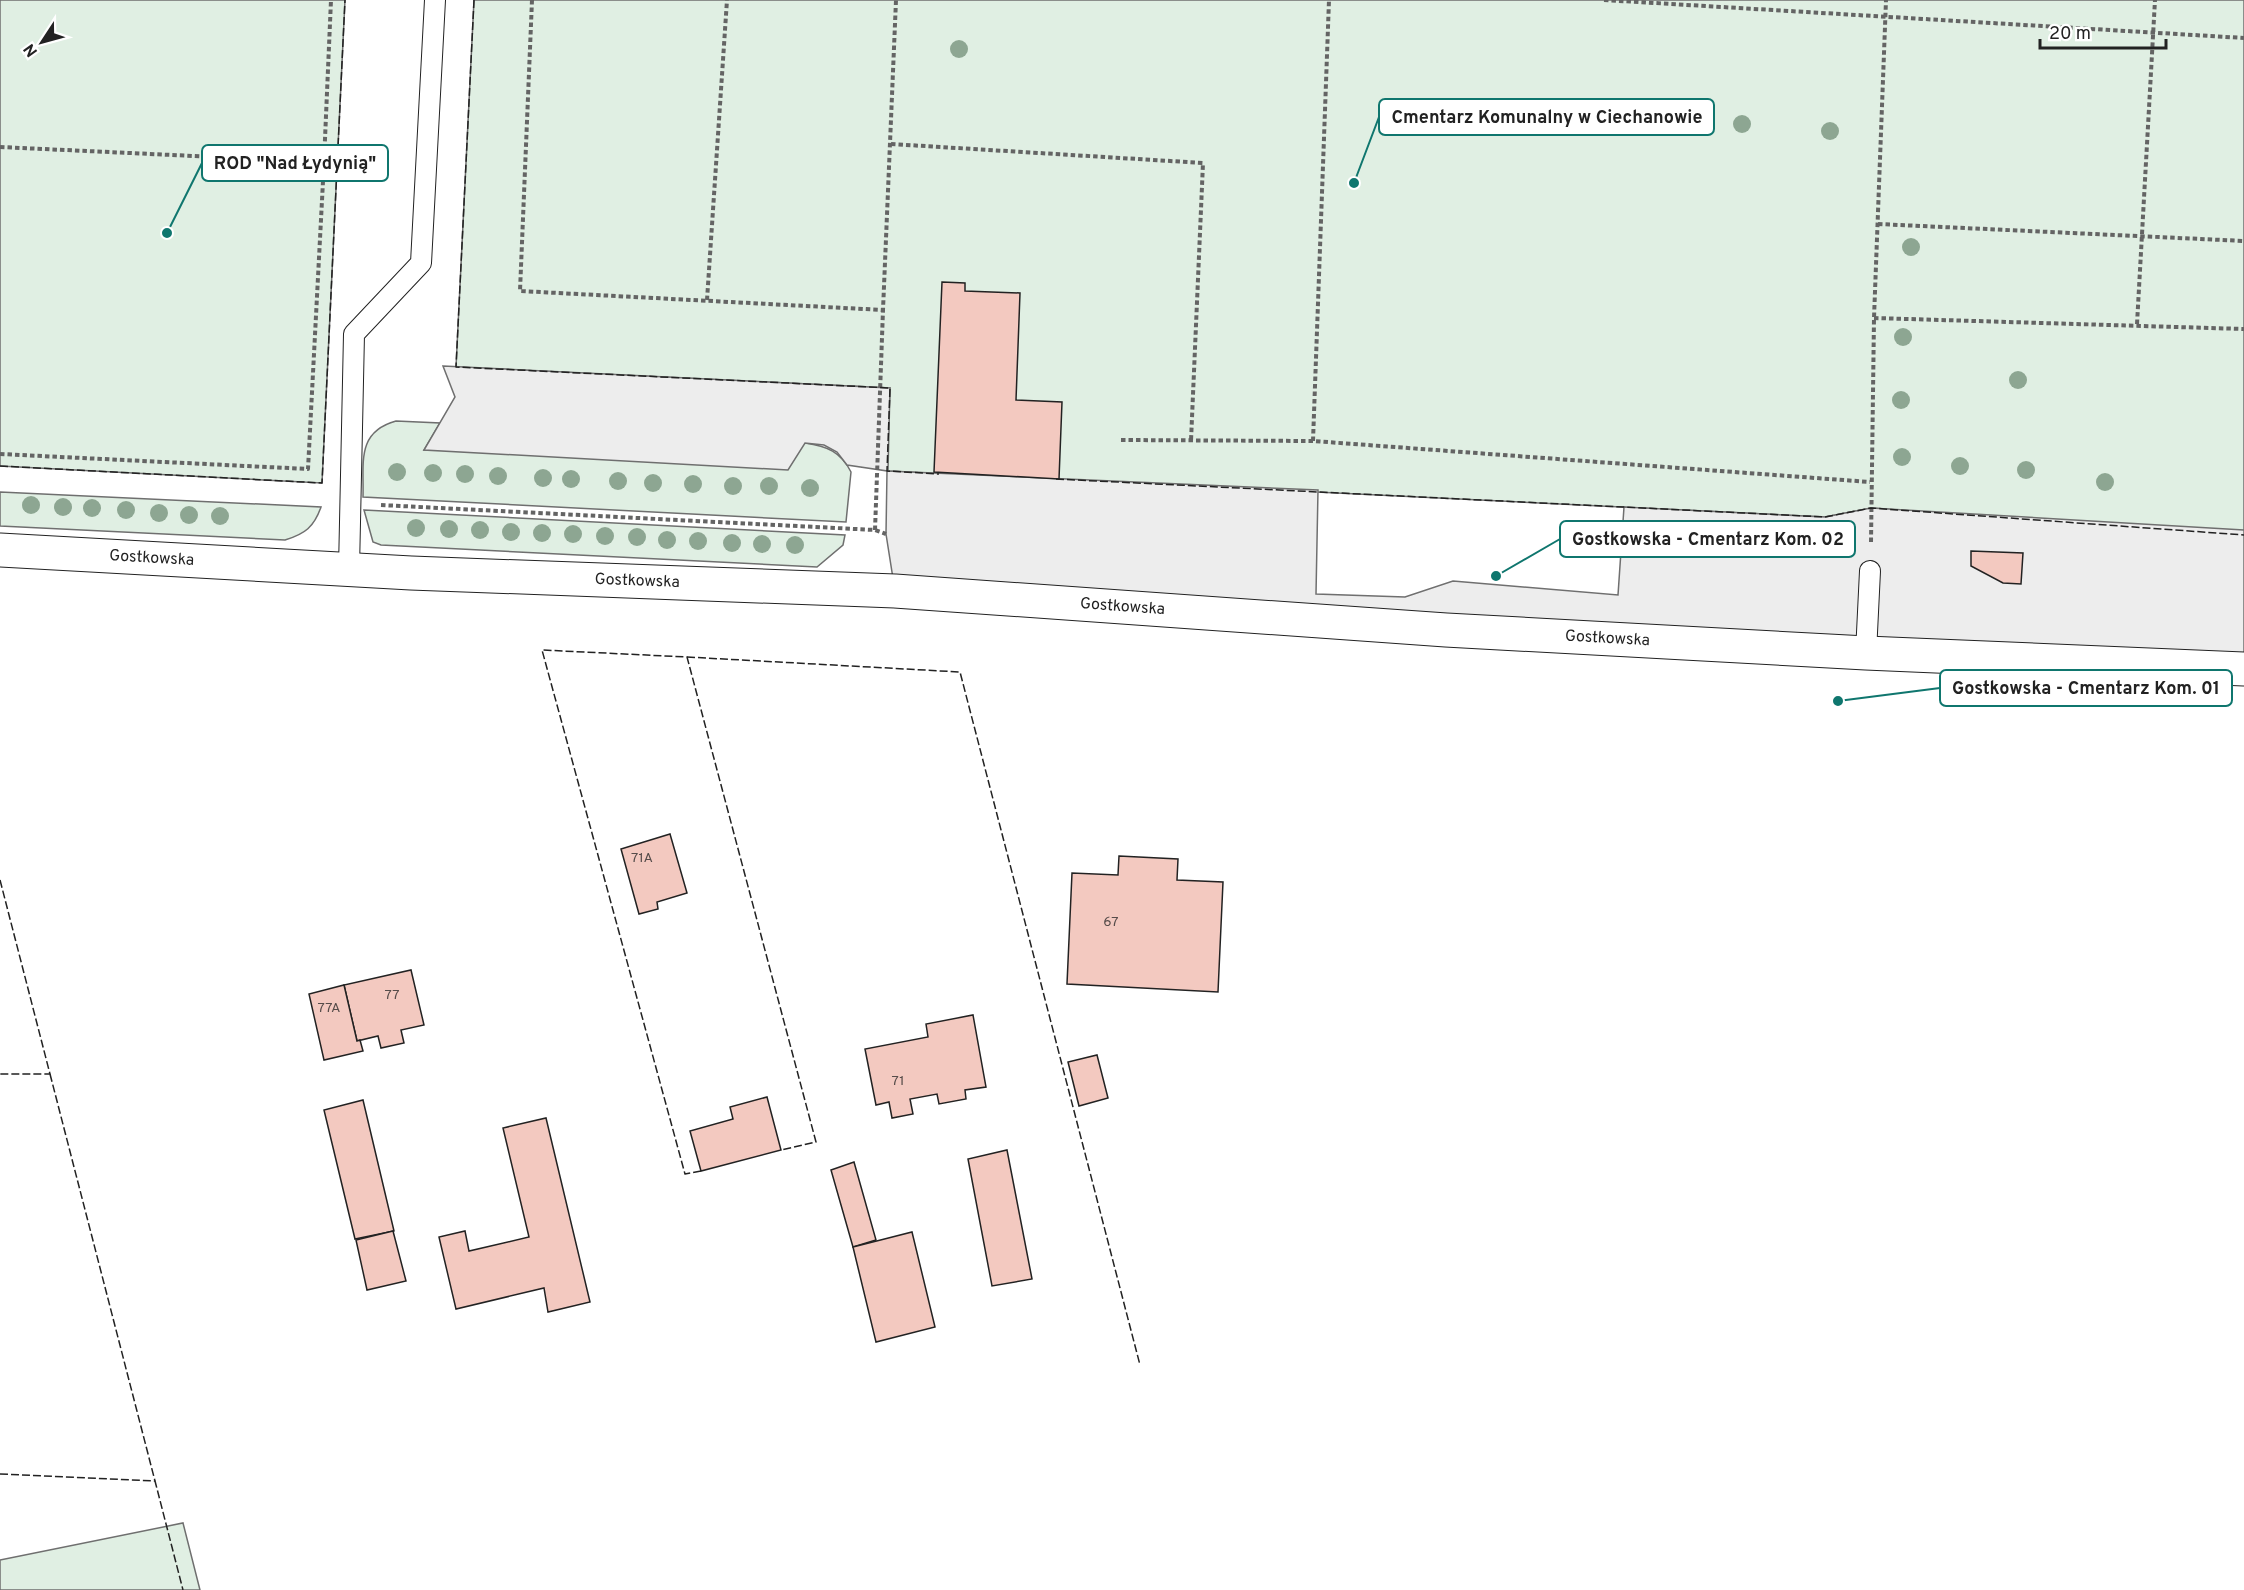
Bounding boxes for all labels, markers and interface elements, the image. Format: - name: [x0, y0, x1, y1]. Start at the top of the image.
- north arrow: [12, 12, 72, 72]
- scale bar: [2040, 12, 2166, 50]
- text: 20 m: [2049, 23, 2091, 46]
- text: N: [20, 39, 43, 60]
- callout: Cmentarz Komunalny w Ciechanowie: [1379, 99, 1714, 135]
- text: Cmentarz Komunalny w Ciechanowie: [1392, 107, 1702, 130]
- callout: ROD "Nad Łydynią": [202, 145, 388, 181]
- text: ROD "Nad Łydynią": [214, 153, 376, 176]
- callout: Gostkowska - Cmentarz Kom. 02: [1560, 521, 1855, 557]
- text: Gostkowska - Cmentarz Kom. 02: [1572, 529, 1844, 552]
- street label: Gostkowska: [109, 546, 195, 571]
- street label: Gostkowska: [594, 570, 680, 593]
- street label: Gostkowska: [1079, 594, 1166, 620]
- street label: Gostkowska: [1564, 627, 1650, 651]
- callout: Gostkowska - Cmentarz Kom. 01: [1940, 670, 2232, 706]
- text: Gostkowska - Cmentarz Kom. 01: [1952, 678, 2220, 701]
- house number: 71A: [631, 850, 653, 867]
- house number: 67: [1103, 914, 1119, 931]
- house number: 77: [384, 987, 400, 1004]
- house number: 77A: [317, 1000, 341, 1017]
- house number: 71: [892, 1073, 904, 1090]

